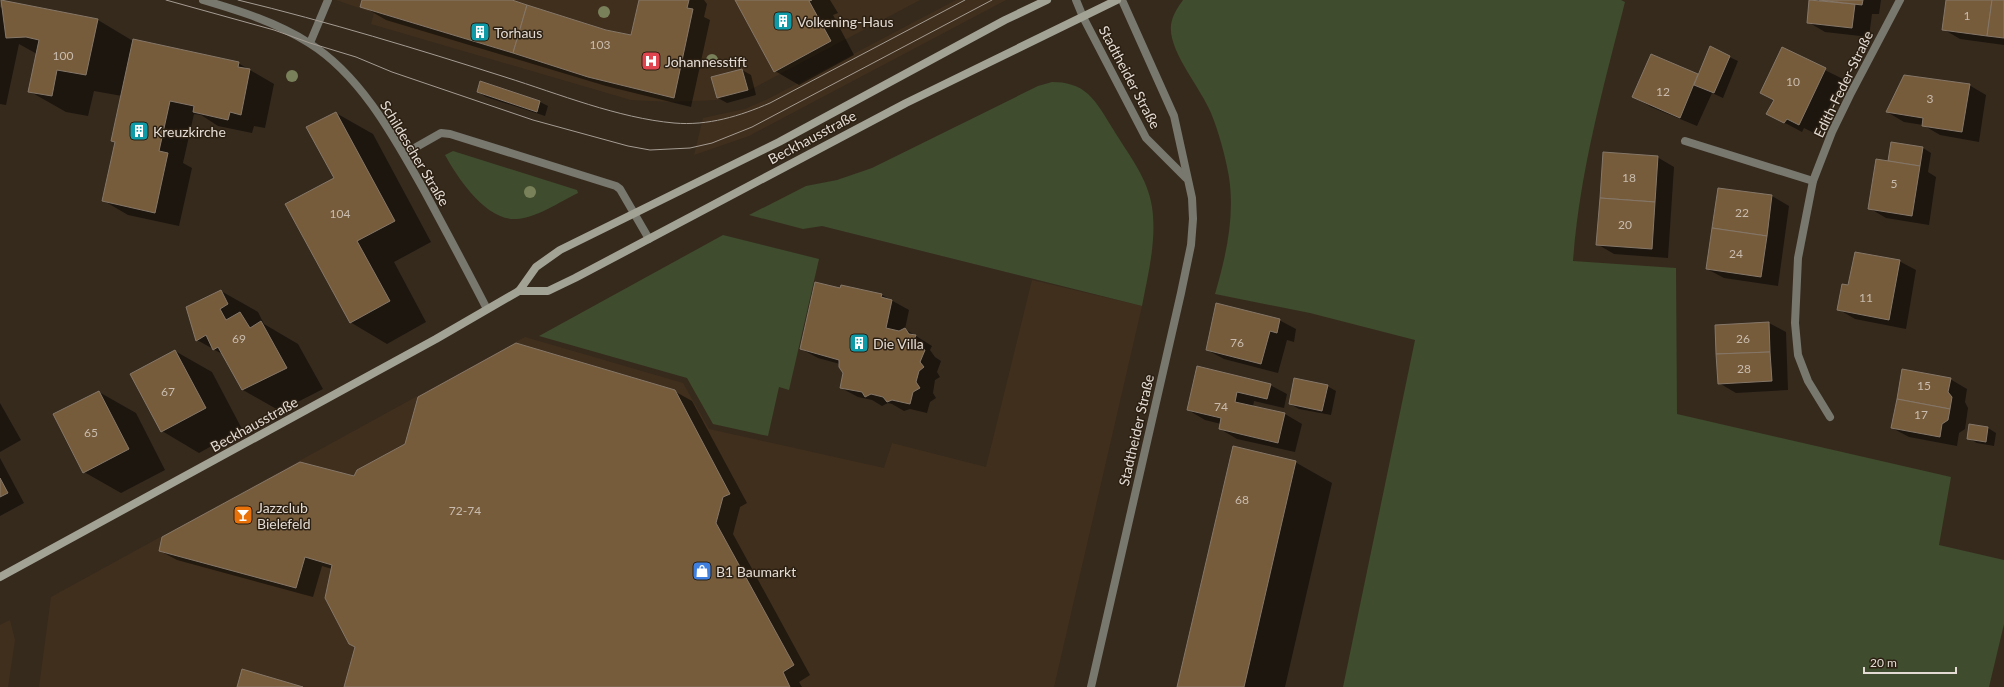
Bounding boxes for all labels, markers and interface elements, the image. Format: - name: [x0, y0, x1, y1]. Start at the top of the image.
- house number: 1: [1964, 8, 1971, 23]
- building icon: Volkening-Haus: [772, 10, 794, 32]
- place label: Volkening-Haus: [797, 13, 894, 30]
- building icon: Torhaus: [469, 21, 491, 43]
- street label: Stadtheider Straße: [1096, 23, 1164, 131]
- place label: Torhaus: [494, 24, 542, 41]
- street label: Edith-Feder-Straße: [1810, 28, 1876, 140]
- house number: 103: [590, 37, 610, 52]
- house number: 100: [53, 48, 73, 63]
- hospital icon: Johannesstift: [640, 50, 662, 72]
- place label: Johannesstift: [665, 53, 747, 70]
- house number: 10: [1786, 74, 1800, 89]
- house number: 12: [1656, 84, 1670, 99]
- house number: 3: [1927, 91, 1934, 106]
- street label: Schildescher Straße: [377, 97, 453, 209]
- street label: Beckhausstraße: [765, 107, 859, 167]
- building icon: Kreuzkirche: [128, 120, 150, 142]
- place label: Kreuzkirche: [153, 123, 226, 140]
- house number: 18: [1622, 170, 1636, 185]
- house number: 5: [1891, 176, 1898, 191]
- house number: 22: [1735, 205, 1749, 220]
- house number: 104: [330, 206, 350, 221]
- house number: 20: [1618, 217, 1632, 232]
- house number: 24: [1729, 246, 1743, 261]
- house number: 11: [1859, 290, 1873, 305]
- house number: 69: [232, 331, 246, 346]
- house number: 26: [1736, 331, 1750, 346]
- building icon: Die Villa: [848, 332, 870, 354]
- place label: Die Villa: [873, 335, 924, 352]
- house number: 76: [1230, 335, 1244, 350]
- house number: 28: [1737, 361, 1751, 376]
- street label: Stadtheider Straße: [1115, 373, 1157, 487]
- house number: 15: [1917, 378, 1931, 393]
- house number: 67: [161, 384, 175, 399]
- street label: Beckhausstraße: [207, 393, 301, 455]
- house number: 74: [1214, 399, 1228, 414]
- house number: 17: [1914, 407, 1928, 422]
- house number: 65: [84, 425, 98, 440]
- house number: 68: [1235, 492, 1249, 507]
- place label: Jazzclub Bielefeld: [257, 499, 311, 532]
- house number: 72-74: [449, 503, 481, 518]
- bar icon: Jazzclub Bielefeld: [232, 504, 254, 526]
- shop icon: B1 Baumarkt: [691, 560, 713, 582]
- place label: B1 Baumarkt: [716, 563, 796, 580]
- scale bar: [1864, 649, 1956, 675]
- text: 20 m: [1870, 655, 1897, 670]

